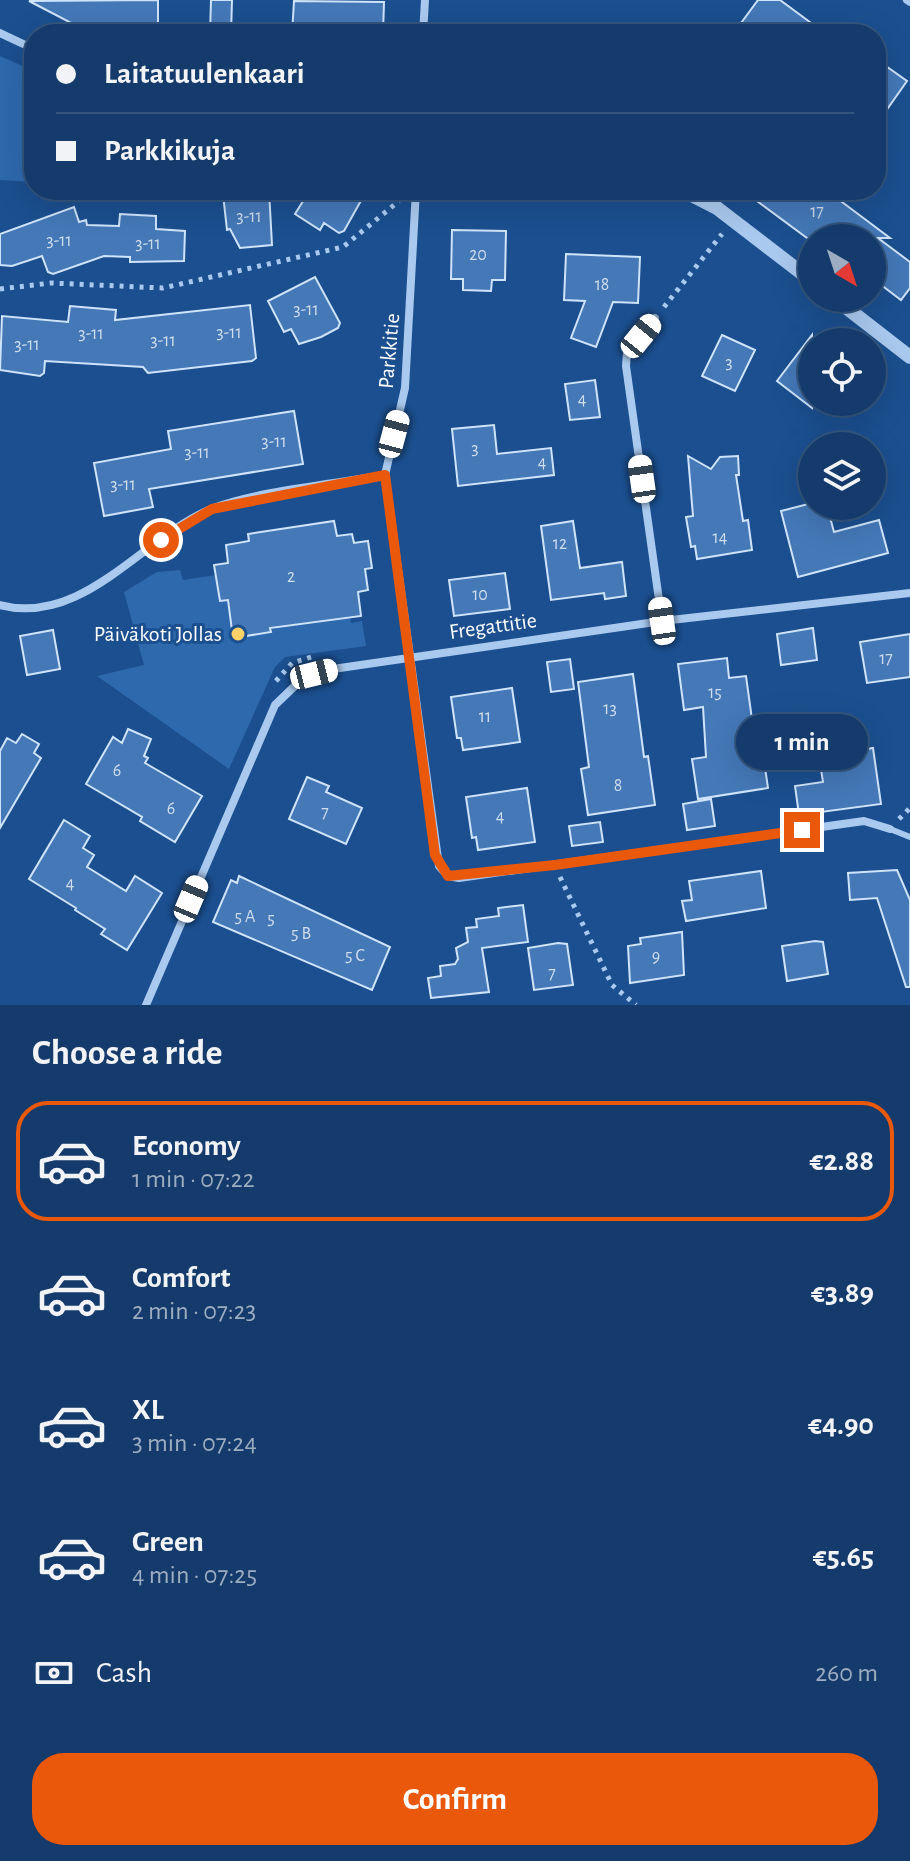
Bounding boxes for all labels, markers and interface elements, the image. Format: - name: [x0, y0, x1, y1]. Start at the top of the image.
- text: Laitatuulenkaari: [104, 59, 305, 89]
- text: Parkkikuja: [104, 136, 235, 166]
- house number: 17: [810, 203, 824, 221]
- house number: 3-11: [236, 208, 262, 226]
- north arrow: [798, 224, 886, 312]
- map controls: [798, 224, 886, 520]
- house number: 3-11: [46, 232, 72, 250]
- house number: 3-11: [135, 235, 161, 253]
- house number: 20: [469, 246, 487, 264]
- house number: 18: [595, 276, 609, 294]
- house number: 3-11: [293, 301, 319, 319]
- car: [617, 310, 665, 362]
- street label: Parkkitie: [375, 312, 403, 390]
- house number: 3-11: [216, 324, 242, 342]
- house number: 3-11: [78, 325, 104, 343]
- button: locate: [798, 328, 886, 416]
- house number: 3-11: [150, 332, 176, 350]
- house number: 3-11: [14, 336, 40, 354]
- house number: 3: [725, 354, 733, 372]
- house number: 4: [578, 391, 587, 409]
- car: [376, 408, 412, 460]
- button: layers: [798, 432, 886, 520]
- house number: 3-11: [261, 433, 287, 451]
- house number: 3: [471, 440, 479, 458]
- house number: 3-11: [184, 444, 210, 462]
- house number: 4: [538, 454, 547, 472]
- car: [627, 454, 657, 504]
- house number: 3-11: [110, 476, 136, 494]
- route start: [143, 522, 179, 558]
- house number: 14: [713, 529, 728, 547]
- house number: 12: [553, 535, 567, 553]
- house number: 2: [287, 568, 295, 586]
- house number: 10: [472, 586, 488, 604]
- car: [647, 596, 677, 646]
- street label: Fregattitie: [448, 609, 538, 643]
- place label: Päiväkoti Jollas: [94, 623, 222, 645]
- marker: Päiväkoti Jollas: [229, 625, 247, 643]
- house number: 17: [879, 650, 893, 668]
- car: [288, 657, 340, 691]
- house number: 15: [708, 684, 722, 702]
- house number: 13: [603, 700, 617, 718]
- house number: 11: [479, 708, 491, 726]
- callout: 1 min: [736, 714, 868, 770]
- text: 1 min: [775, 729, 829, 755]
- house number: 6: [113, 762, 121, 780]
- house number: 8: [614, 777, 622, 795]
- house number: 6: [167, 800, 175, 818]
- house number: 7: [321, 804, 329, 822]
- house number: 4: [496, 808, 505, 826]
- route end: [784, 812, 820, 848]
- car: [171, 872, 211, 926]
- house number: 4: [66, 875, 75, 893]
- house number: 5 A: [235, 908, 256, 926]
- house number: 5: [267, 910, 275, 928]
- house number: 5 B: [291, 925, 311, 943]
- house number: 5 C: [345, 947, 365, 965]
- house number: 9: [652, 948, 660, 966]
- house number: 7: [548, 965, 556, 983]
- text: Choose a ride: [32, 1035, 222, 1071]
- icon: car: [36, 1125, 108, 1197]
- text: Economy: [132, 1131, 241, 1161]
- text: €2.88: [809, 1146, 874, 1176]
- text: 1 min · 07:22: [132, 1166, 254, 1192]
- icon: car: [36, 1257, 108, 1329]
- text: Comfort: [132, 1263, 231, 1293]
- text: €3.89: [811, 1278, 874, 1308]
- text: 2 min · 07:23: [132, 1298, 256, 1324]
- icon: car: [36, 1389, 108, 1461]
- text: XL: [132, 1395, 164, 1425]
- text: €4.90: [808, 1410, 874, 1440]
- text: 3 min · 07:24: [132, 1430, 257, 1456]
- icon: car: [36, 1521, 108, 1593]
- text: Green: [132, 1527, 204, 1557]
- text: €5.65: [813, 1542, 874, 1572]
- text: 4 min · 07:25: [132, 1562, 257, 1588]
- icon: cash: [32, 1651, 76, 1695]
- text: Cash: [96, 1658, 152, 1688]
- text: 260 m: [815, 1660, 878, 1686]
- button: Confirm: [32, 1753, 878, 1845]

